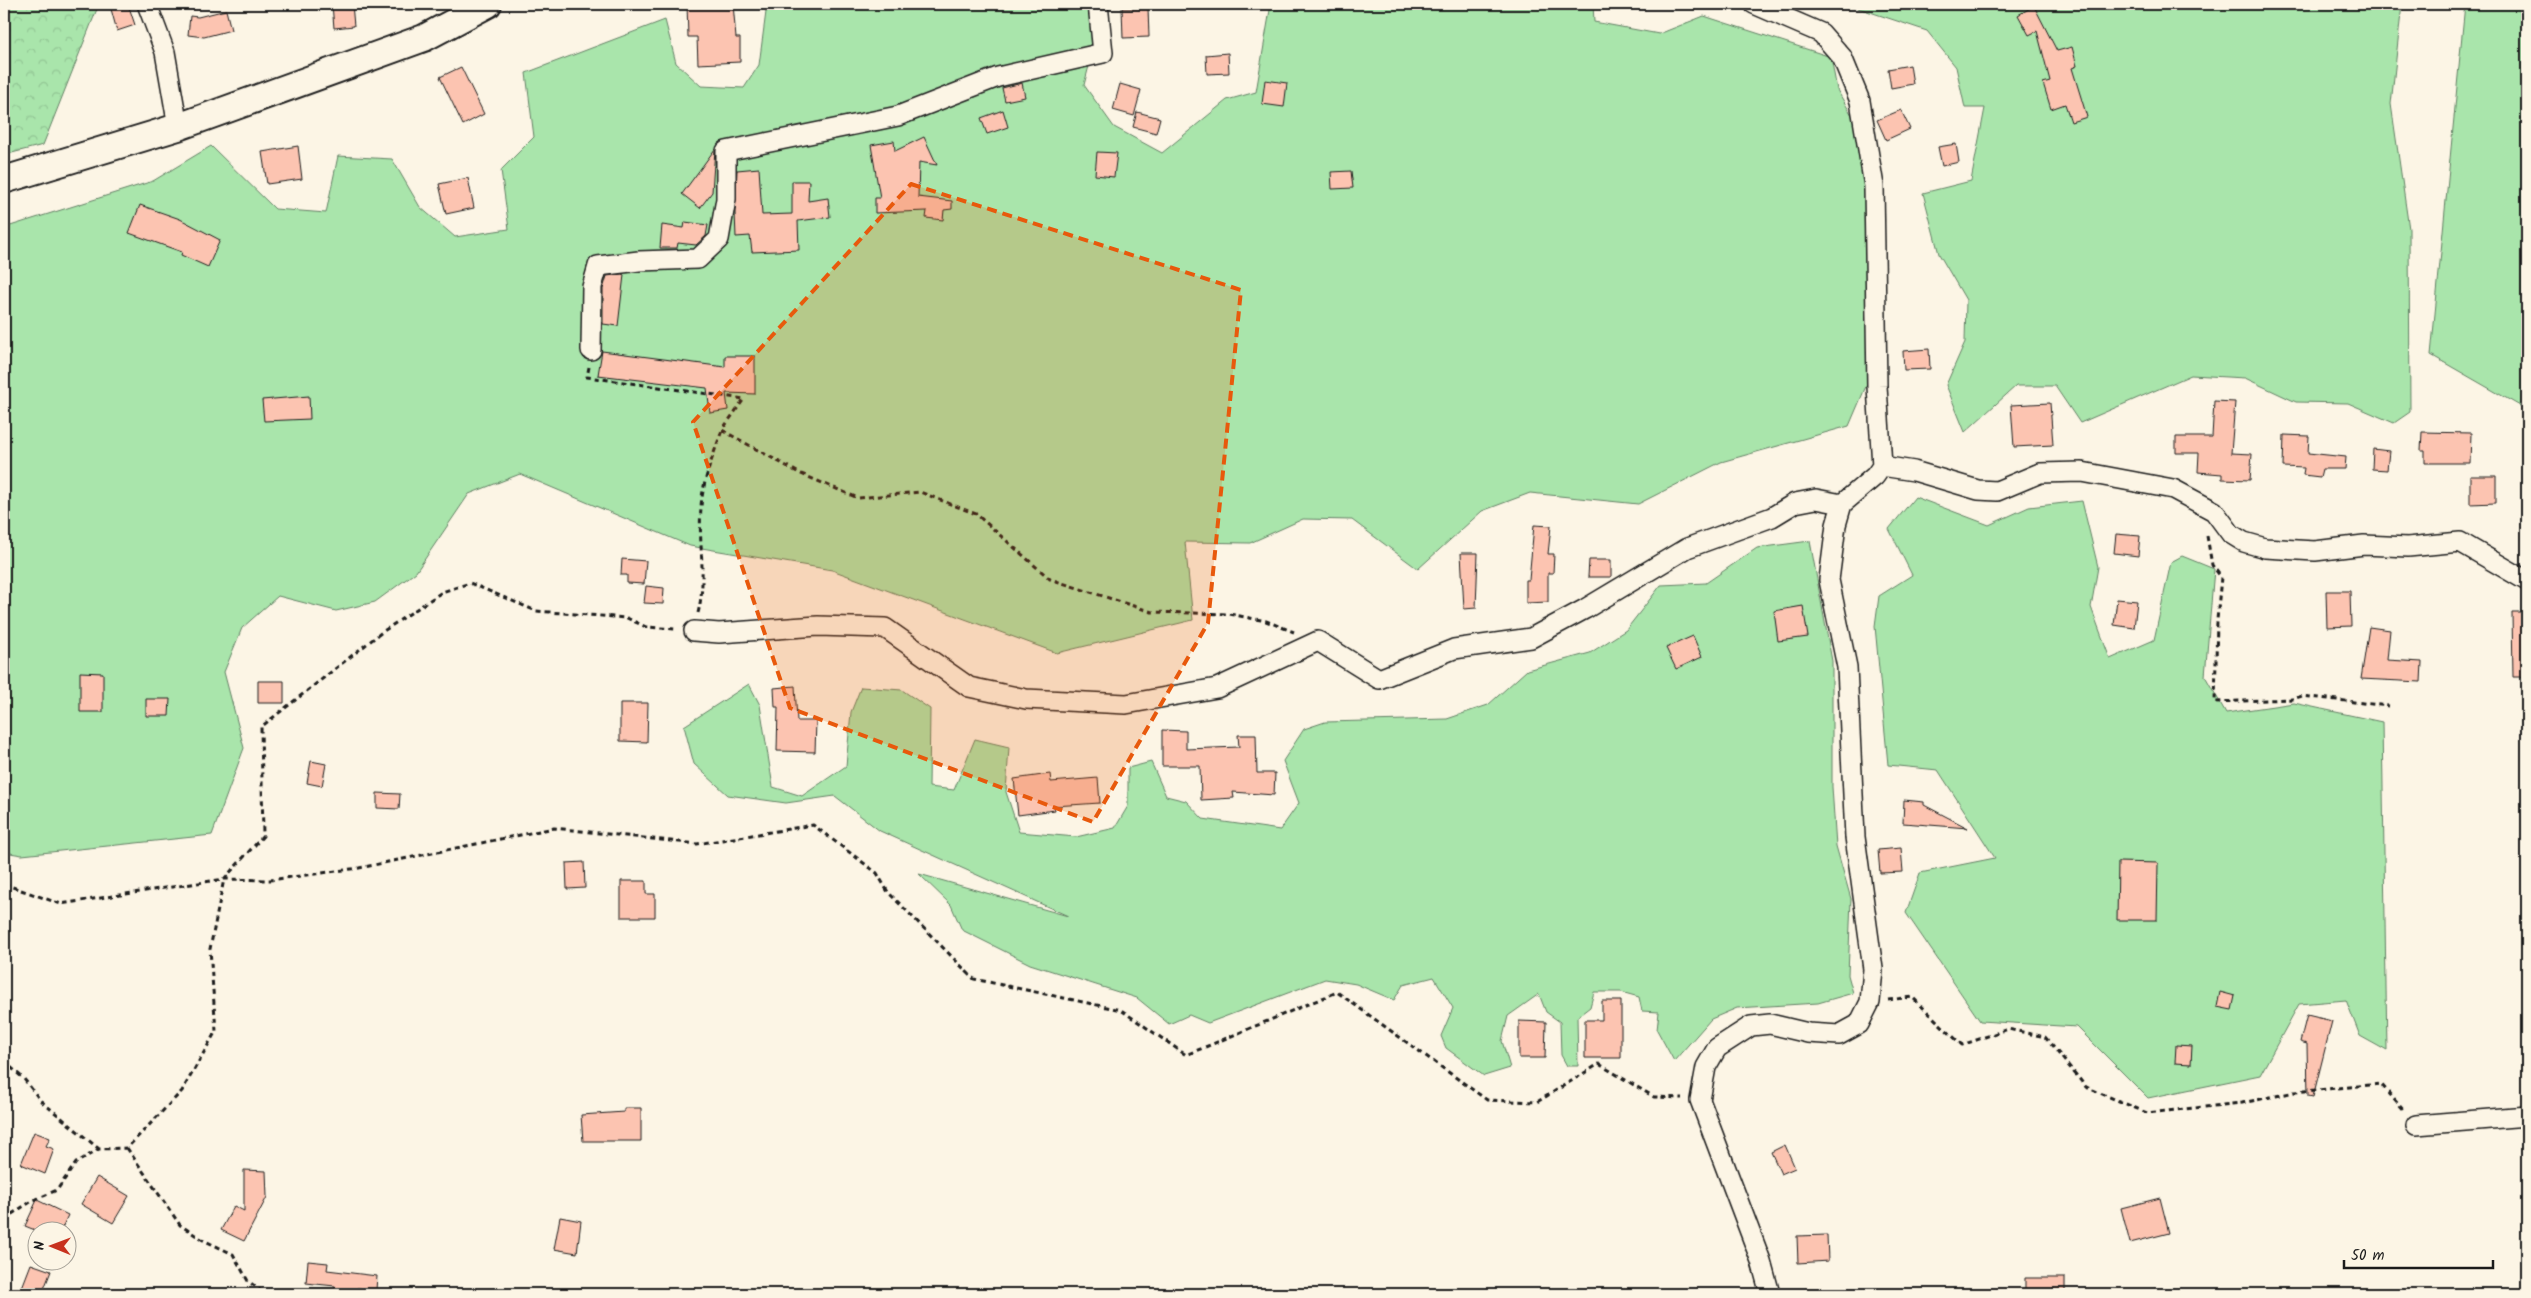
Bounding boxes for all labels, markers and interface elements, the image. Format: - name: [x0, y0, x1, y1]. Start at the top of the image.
- north arrow: [28, 1220, 78, 1270]
- scale bar: [2344, 1238, 2492, 1270]
- text: N: [29, 1241, 51, 1250]
- text: 50 m: [2351, 1244, 2385, 1268]

